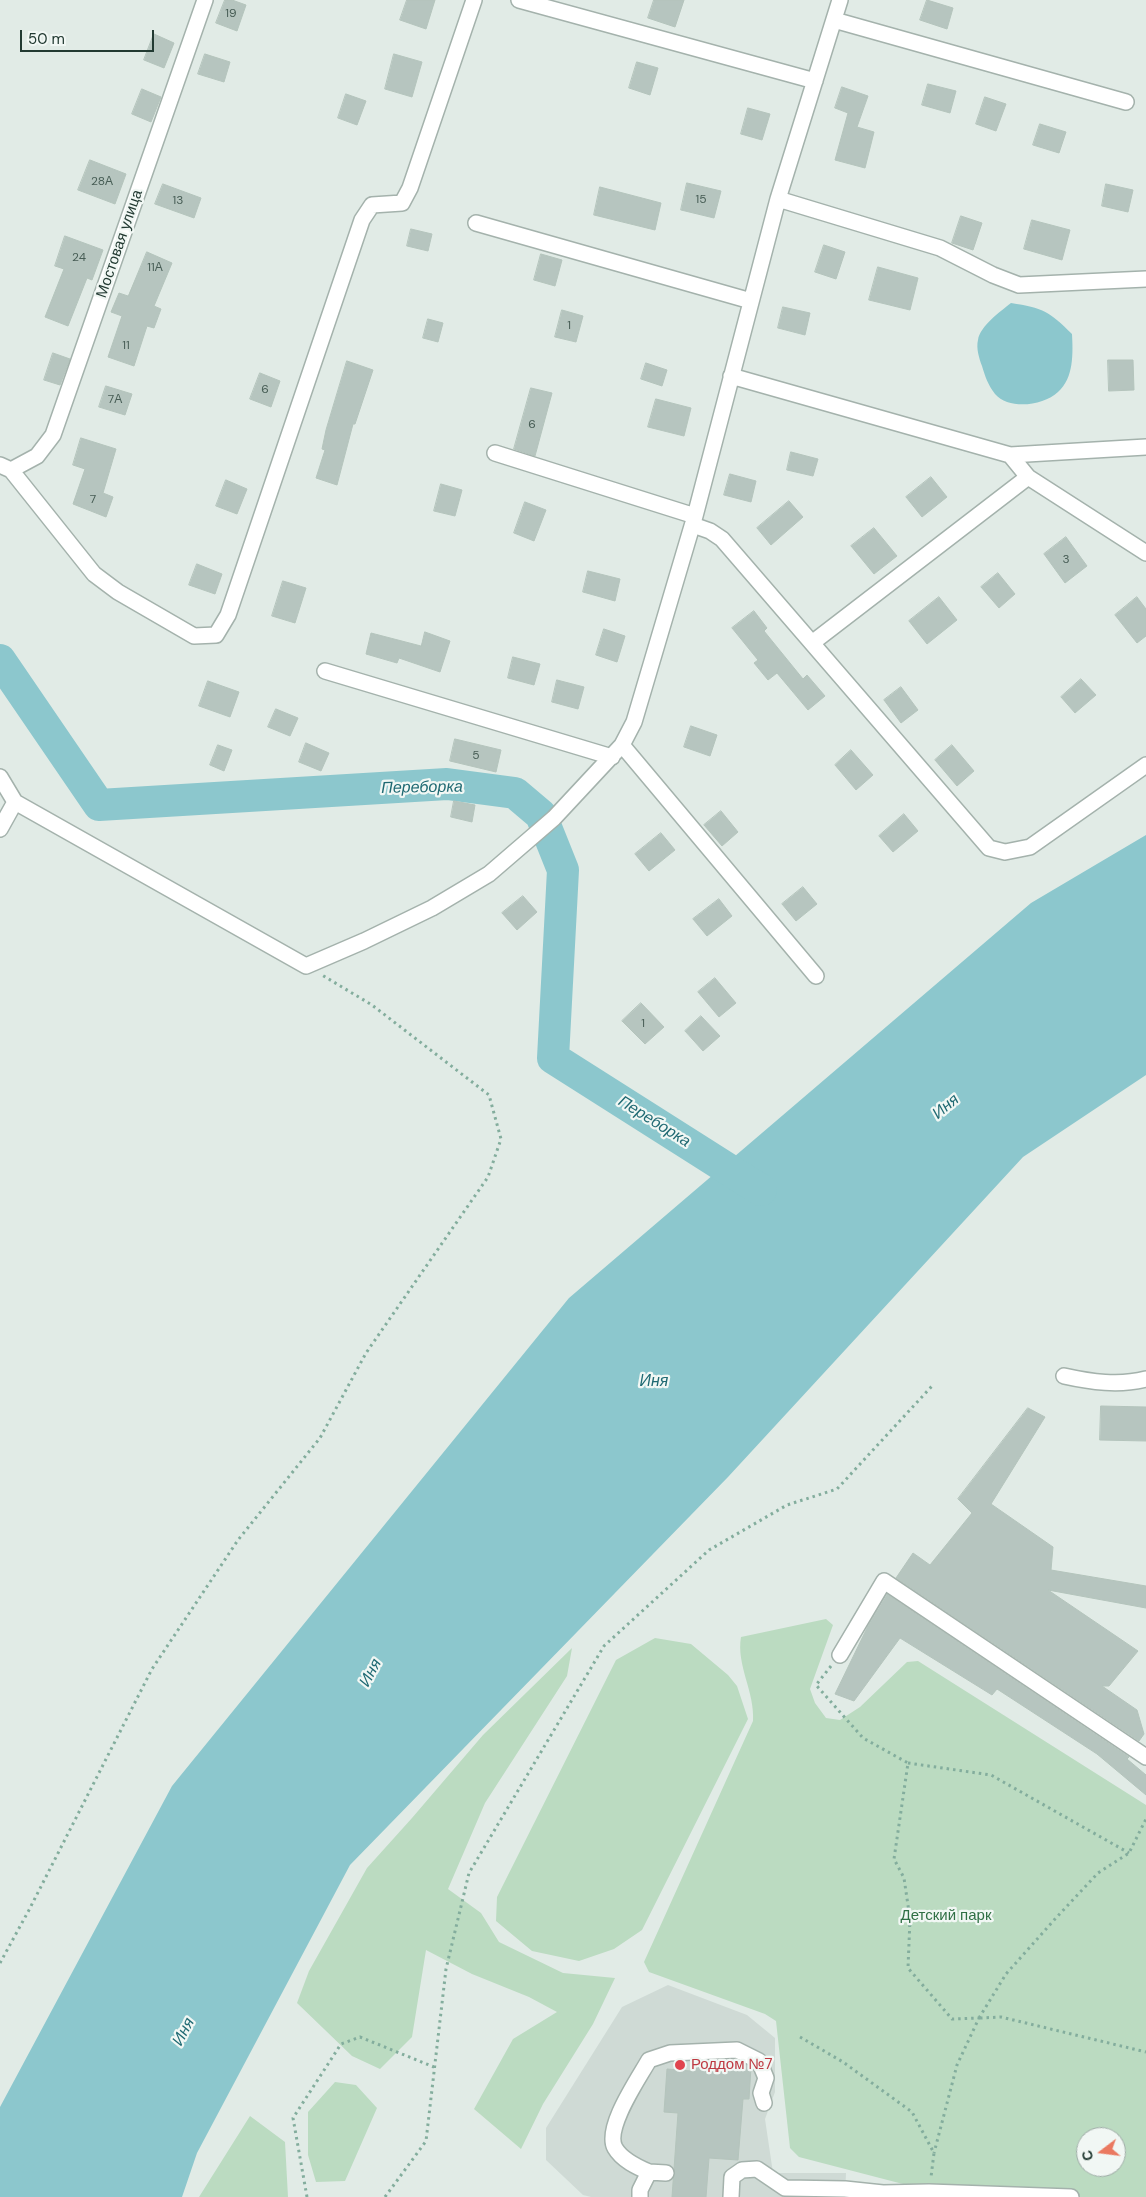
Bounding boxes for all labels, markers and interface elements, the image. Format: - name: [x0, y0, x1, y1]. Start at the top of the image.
- house number: 19: [225, 7, 237, 21]
- scale bar: [22, 20, 156, 52]
- text: 50 m: [28, 29, 65, 49]
- house number: 28А: [91, 175, 113, 189]
- street label: Мостовая улица: [93, 188, 147, 300]
- house number: 15: [695, 193, 707, 207]
- house number: 13: [173, 194, 183, 208]
- house number: 24: [72, 251, 86, 265]
- house number: 11А: [147, 261, 163, 275]
- house number: 1: [567, 319, 571, 333]
- house number: 11: [122, 339, 130, 353]
- house number: 6: [261, 383, 269, 397]
- house number: 7А: [108, 393, 122, 407]
- house number: 6: [528, 418, 536, 432]
- house number: 7: [90, 493, 96, 507]
- house number: 3: [1062, 553, 1070, 567]
- house number: 5: [472, 749, 480, 763]
- water label: Переборка: [381, 778, 463, 798]
- house number: 1: [641, 1017, 645, 1031]
- water label: Иня: [929, 1090, 963, 1124]
- water label: Переборка: [614, 1092, 694, 1152]
- water label: Иня: [640, 1372, 668, 1392]
- water label: Иня: [356, 1656, 386, 1690]
- park label: Детский парк: [901, 1907, 991, 1925]
- water label: Иня: [169, 2015, 199, 2049]
- place label: Роддом №7: [691, 2056, 773, 2074]
- marker: Роддом №7: [673, 2058, 687, 2072]
- north arrow: [1076, 2127, 1126, 2177]
- text: С: [1077, 2148, 1097, 2163]

